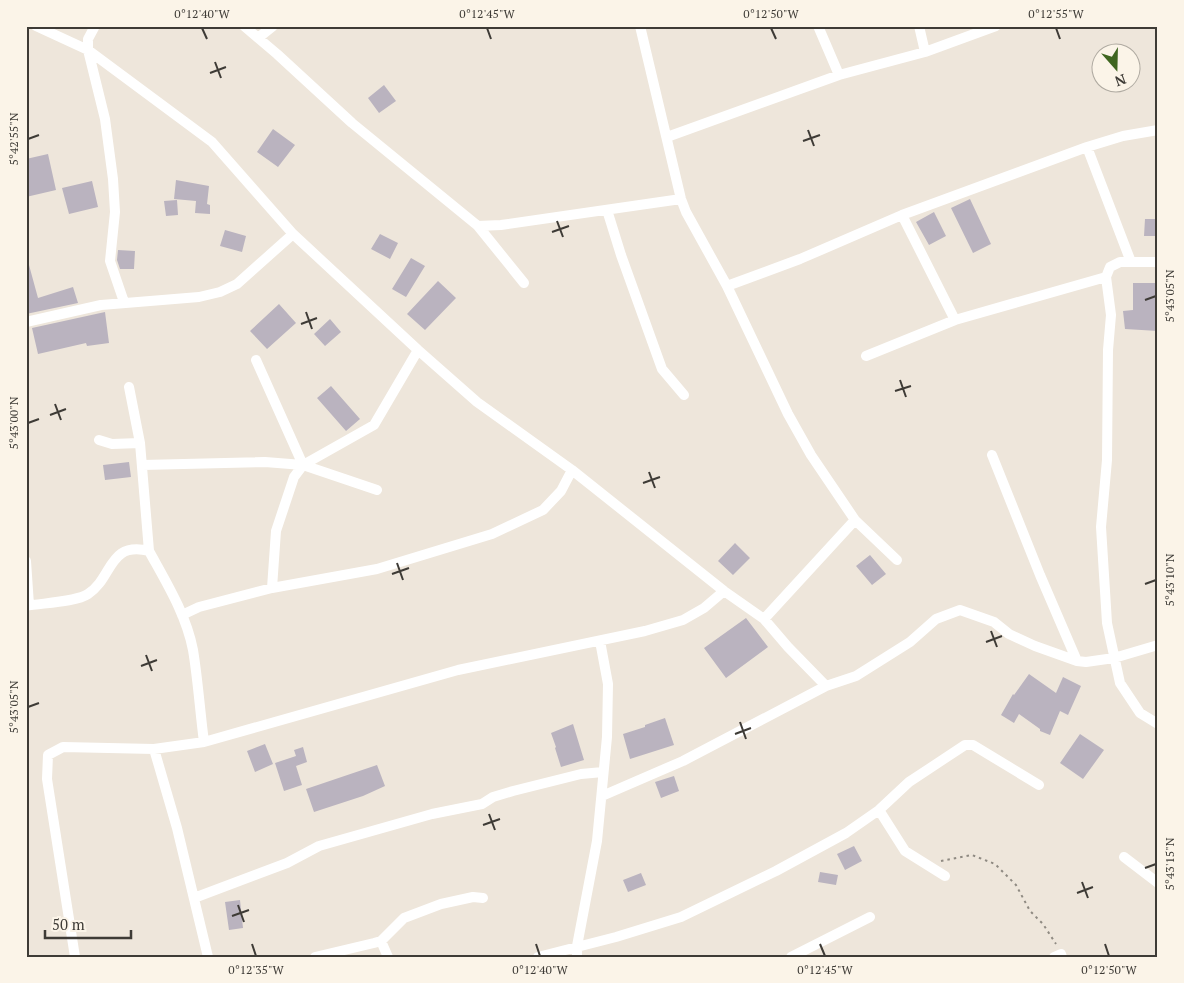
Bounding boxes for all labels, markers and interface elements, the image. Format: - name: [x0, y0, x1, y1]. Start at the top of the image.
- text: 0°12'40"W: [174, 6, 231, 21]
- text: 0°12'45"W: [459, 6, 516, 21]
- text: 0°12'50"W: [743, 6, 800, 21]
- text: 0°12'55"W: [1028, 6, 1085, 21]
- north arrow: [1092, 42, 1142, 92]
- text: N: [1112, 70, 1129, 92]
- text: 5°42'55"N: [6, 112, 21, 166]
- text: 5°43'05"N: [1162, 269, 1177, 323]
- text: 5°43'00"N: [6, 396, 21, 450]
- text: 5°43'10"N: [1162, 553, 1177, 607]
- text: 5°43'05"N: [6, 680, 21, 734]
- text: 5°43'15"N: [1162, 837, 1177, 891]
- scale bar: [45, 908, 131, 940]
- text: 50 m: [52, 914, 85, 934]
- text: 0°12'35"W: [228, 962, 285, 977]
- text: 0°12'40"W: [512, 962, 569, 977]
- text: 0°12'45"W: [797, 962, 854, 977]
- text: 0°12'50"W: [1081, 962, 1138, 977]

